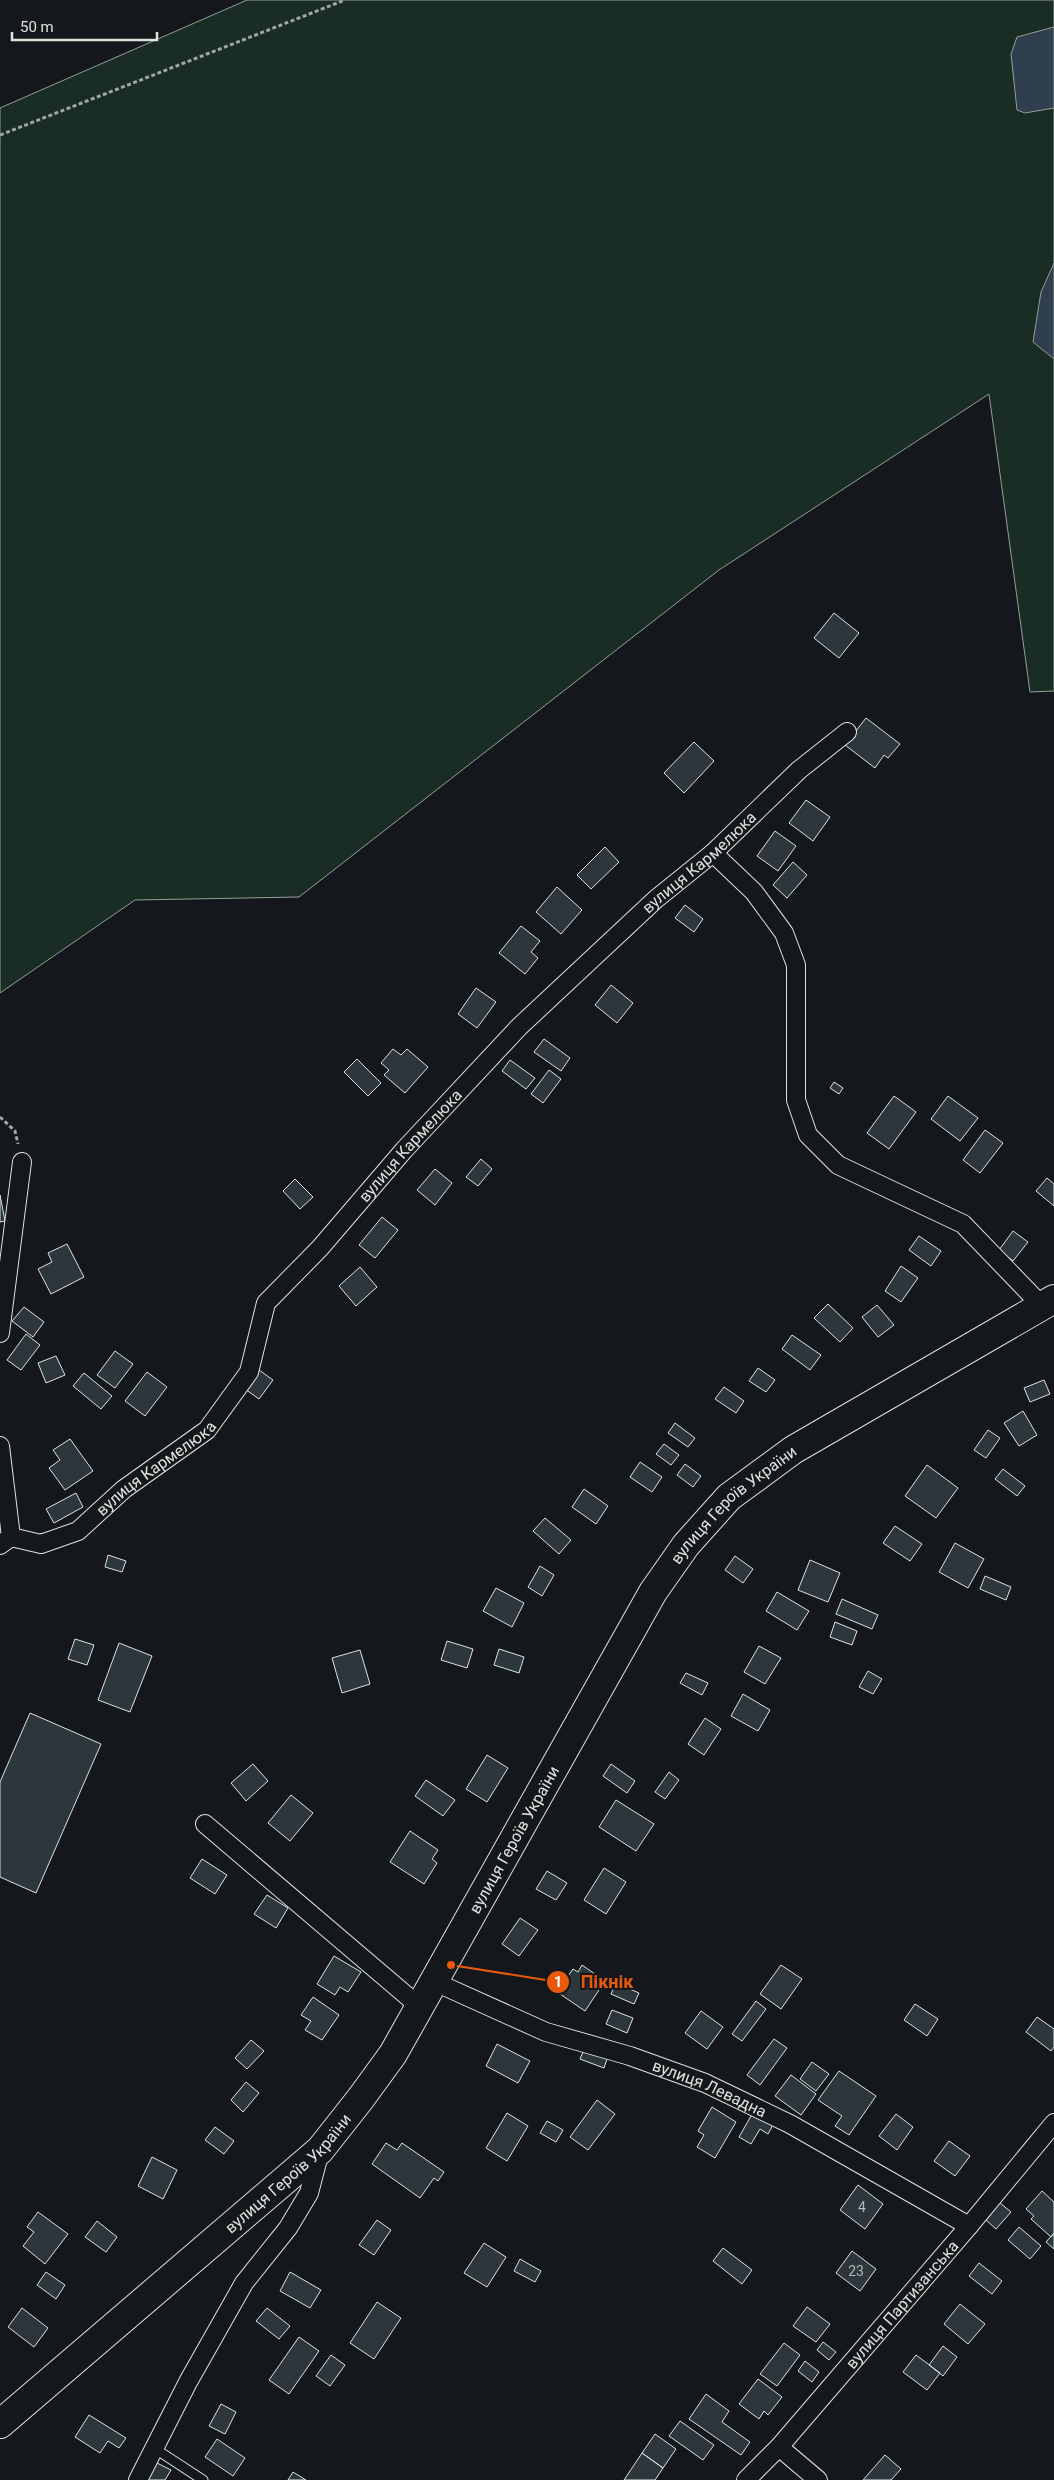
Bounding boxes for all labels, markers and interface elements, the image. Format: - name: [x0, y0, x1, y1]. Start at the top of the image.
- scale bar: [12, 10, 158, 42]
- text: 50 m: [20, 18, 54, 36]
- street label: вулиця Кармелюка: [638, 807, 760, 917]
- street label: вулиця Кармелюка: [354, 1085, 466, 1206]
- street label: вулиця Кармелюка: [92, 1417, 220, 1519]
- street label: вулиця Героїв України: [666, 1441, 800, 1567]
- street label: вулиця Героїв України: [465, 1762, 563, 1917]
- callout: Пікнік: [546, 1965, 643, 1998]
- text: Пікнік: [581, 1971, 634, 1992]
- text: 1: [554, 1973, 562, 1991]
- street label: вулиця Левадна: [650, 2055, 770, 2121]
- street label: вулиця Героїв України: [221, 2110, 355, 2237]
- house number: 4: [858, 2199, 866, 2215]
- street label: вулиця Партизанська: [841, 2236, 962, 2372]
- house number: 23: [848, 2263, 864, 2279]

